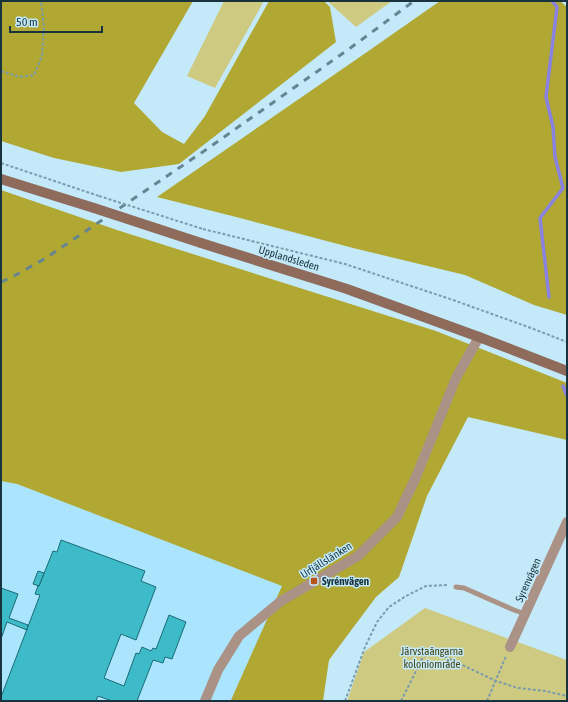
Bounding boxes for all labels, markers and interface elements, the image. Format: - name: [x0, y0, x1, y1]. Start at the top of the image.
- scale bar: [10, 8, 102, 34]
- text: 50 m: [16, 15, 38, 29]
- street label: Upplandsleden: [257, 243, 321, 273]
- street label: Urfjällslänken: [298, 539, 354, 581]
- street label: Syrenvägen: [513, 556, 543, 604]
- place label: Syrénvägen: [322, 575, 369, 587]
- marker: Syrénvägen: [309, 576, 319, 586]
- park label: Järvstaängarna koloniområde: [401, 645, 463, 670]

